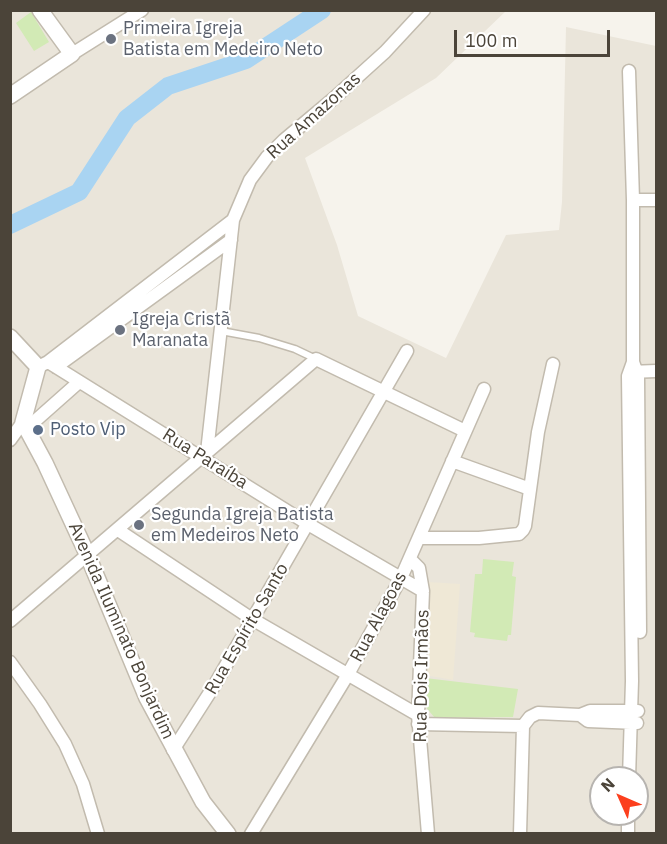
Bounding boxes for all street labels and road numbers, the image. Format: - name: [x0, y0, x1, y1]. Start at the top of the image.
- street label: Rua Amazonas: [262, 68, 366, 164]
- street label: Rua Paraíba: [158, 424, 252, 494]
- street label: Avenida Iluminato Bonjardim: [63, 519, 179, 743]
- street label: Rua Espírito Santo: [201, 559, 293, 699]
- street label: Rua Alagoas: [346, 568, 412, 666]
- street label: Rua Dois Irmãos: [410, 609, 434, 743]

